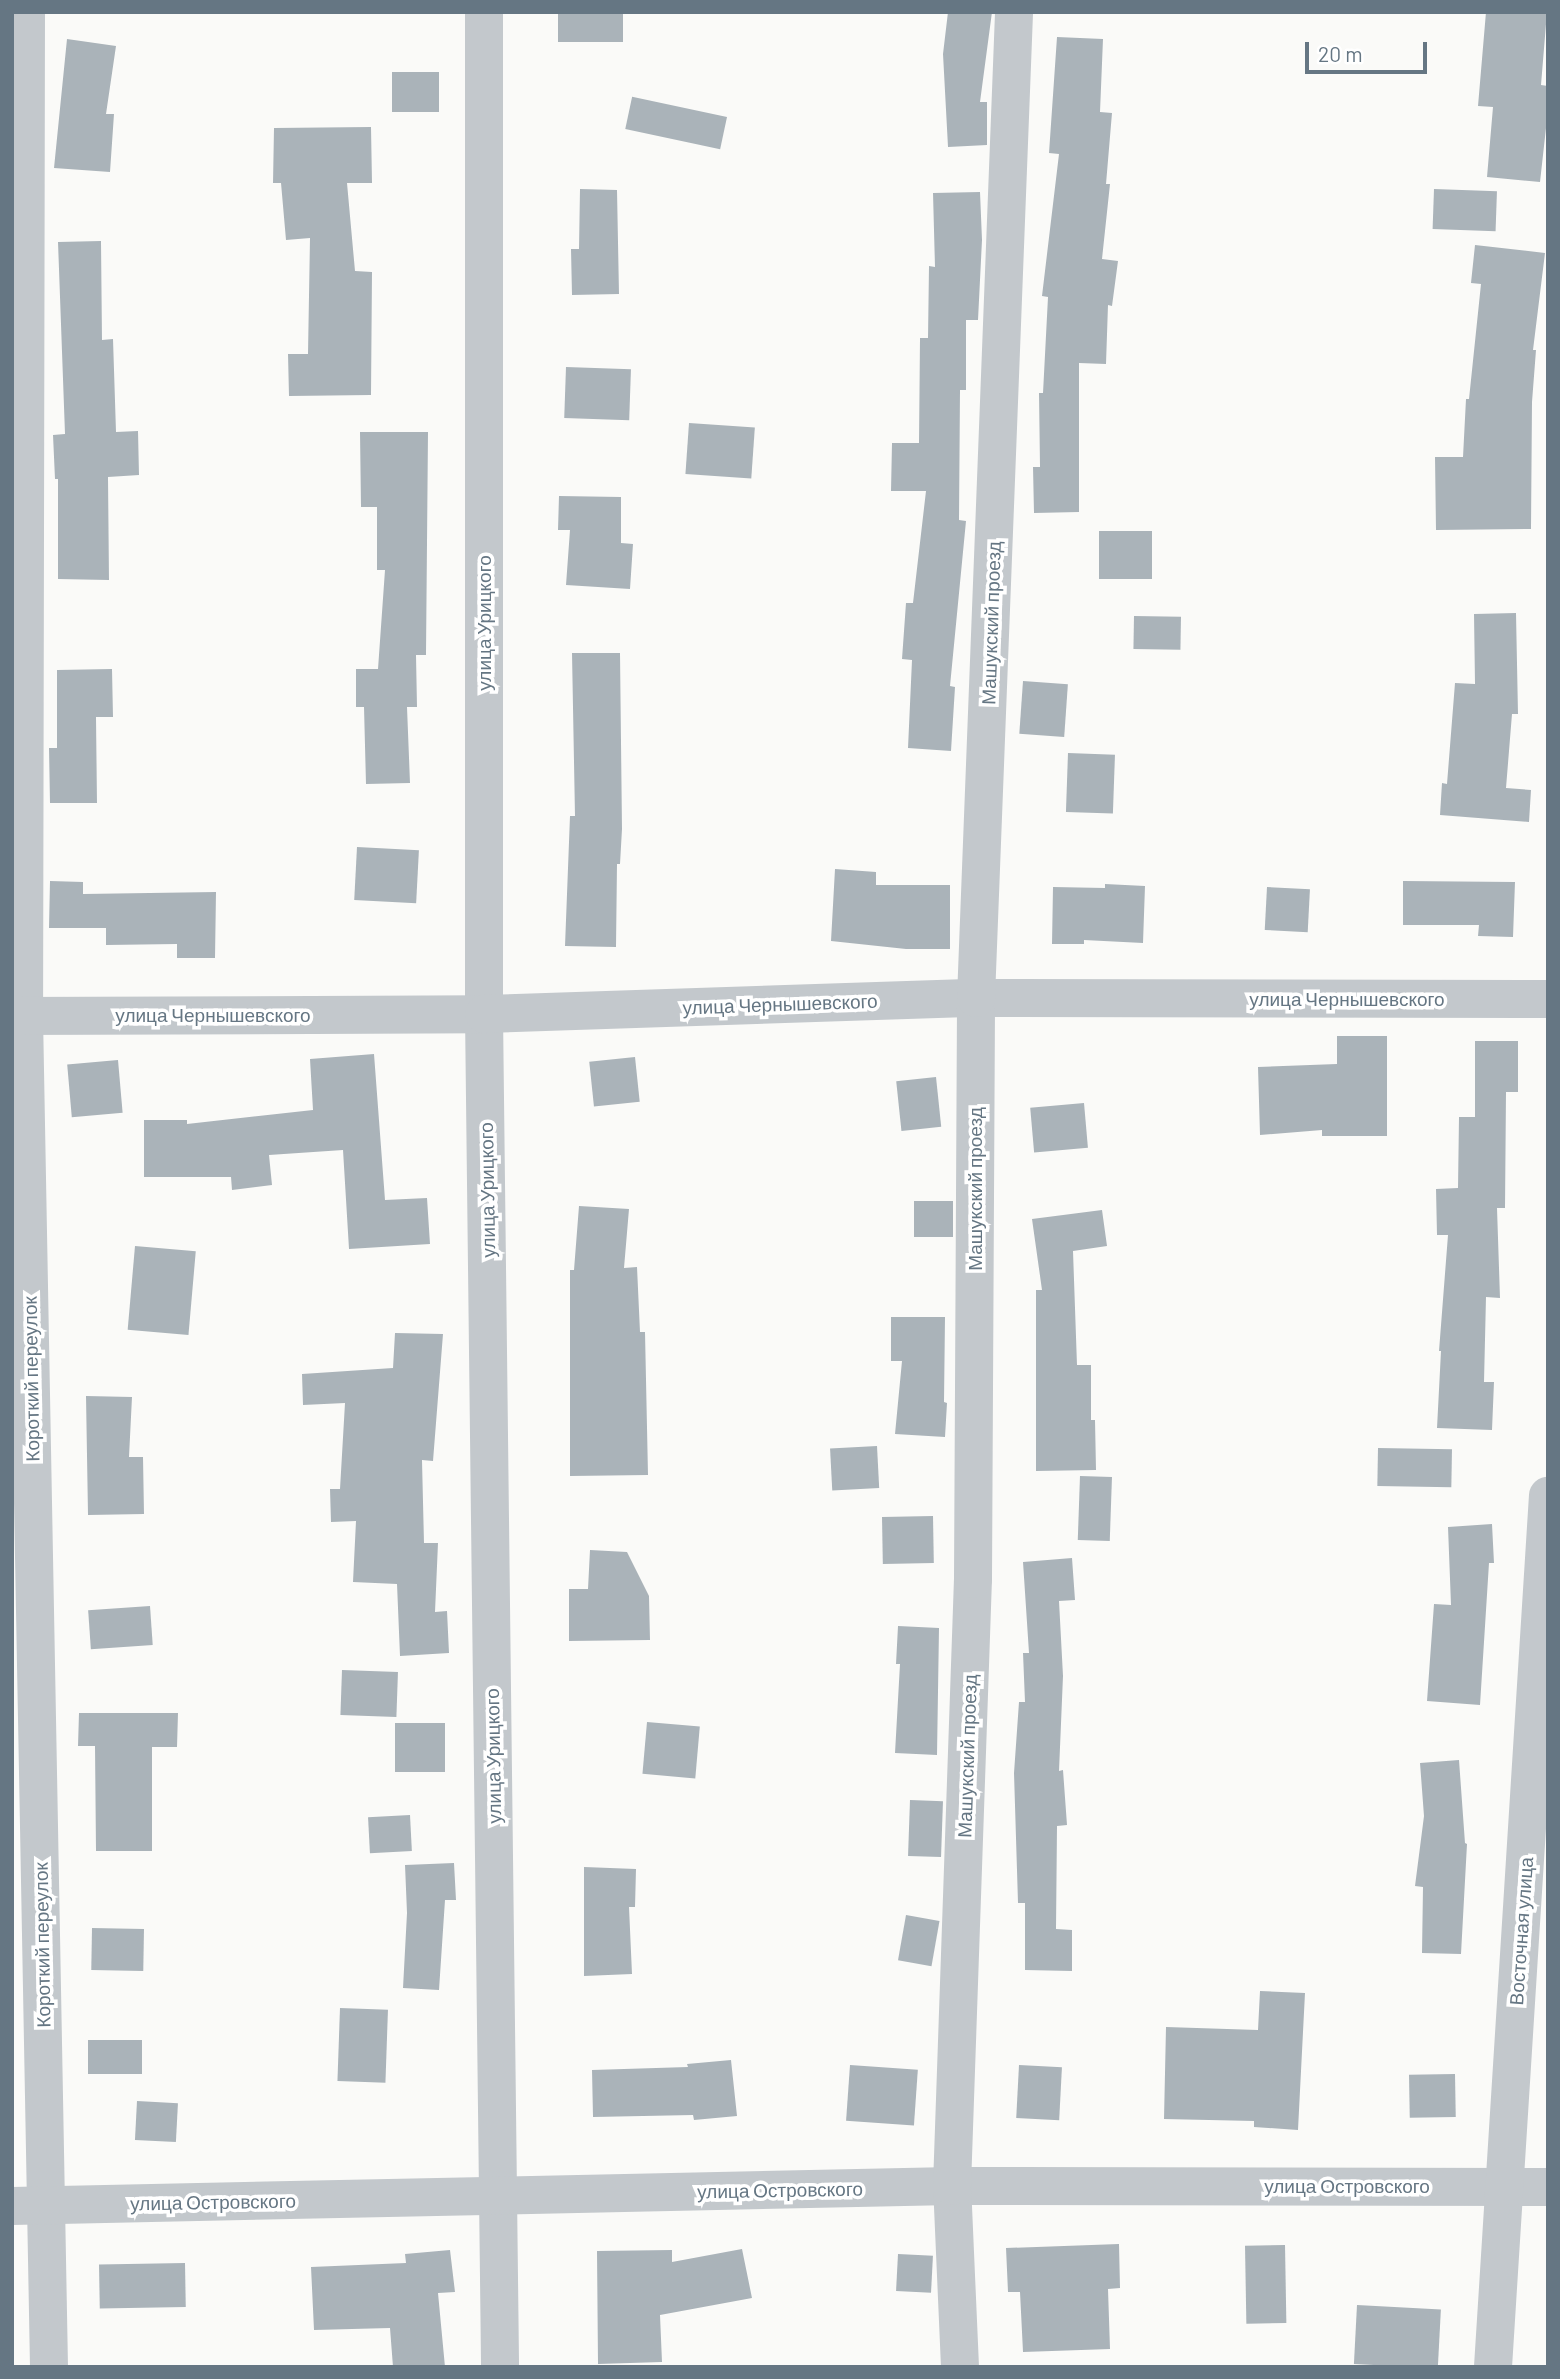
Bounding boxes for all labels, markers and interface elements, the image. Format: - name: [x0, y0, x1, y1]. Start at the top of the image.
- scale bar: [1308, 28, 1430, 72]
- text: 20 m: [1318, 41, 1363, 66]
- street label: Машукский проезд: [977, 541, 1005, 705]
- street label: улица Урицкого: [473, 555, 495, 691]
- street label: улица Чернышевского: [1249, 988, 1445, 1010]
- street label: улица Чернышевского: [682, 989, 878, 1019]
- street label: улица Чернышевского: [115, 1004, 311, 1026]
- street label: Машукский проезд: [964, 1107, 986, 1271]
- street label: улица Урицкого: [474, 1122, 500, 1258]
- street label: Короткий переулок: [18, 1296, 44, 1462]
- street label: Машукский проезд: [953, 1674, 981, 1838]
- street label: улица Урицкого: [480, 1688, 506, 1824]
- street label: Восточная улица: [1504, 1856, 1538, 2006]
- street label: Короткий переулок: [29, 1862, 55, 2028]
- street label: улица Островского: [1264, 2175, 1430, 2197]
- street label: улица Островского: [697, 2177, 863, 2203]
- street label: улица Островского: [130, 2189, 296, 2215]

